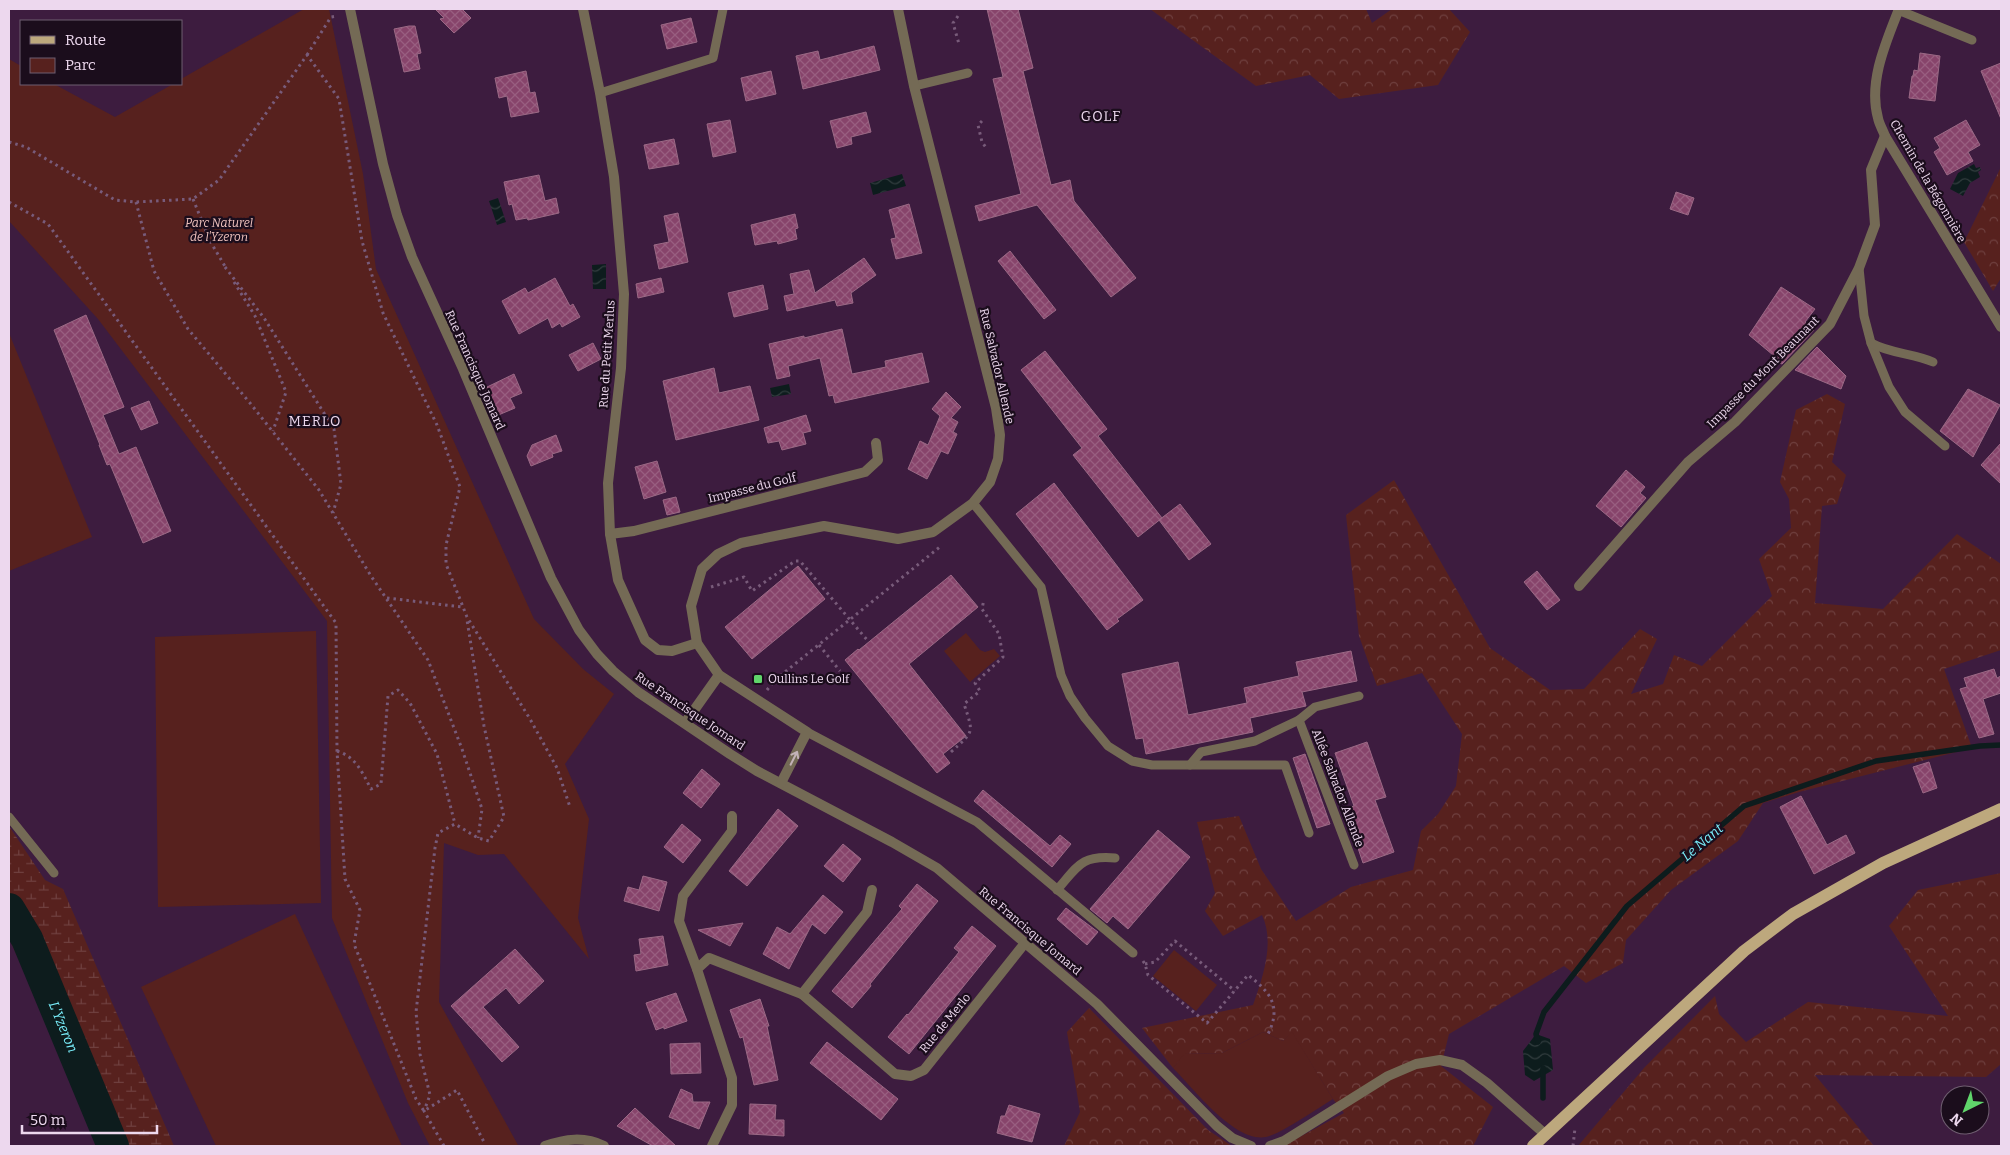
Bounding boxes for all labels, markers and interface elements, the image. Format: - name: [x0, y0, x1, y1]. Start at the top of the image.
- legend: [20, 20, 182, 85]
- text: Route: [65, 31, 106, 49]
- text: Parc: [65, 56, 96, 74]
- district label: GOLF: [1081, 108, 1121, 125]
- street label: Chemin de la Bégonnière: [1887, 117, 1969, 245]
- park label: Parc Naturel de l'Yzeron: [185, 216, 253, 244]
- street label: Rue du Petit Merlus: [596, 299, 618, 408]
- street label: Rue Salvador Allende: [977, 307, 1017, 425]
- street label: Rue Francisque Jomard: [442, 308, 508, 432]
- street label: Impasse du Mont Beaunant: [1704, 313, 1822, 431]
- district label: MERLO: [288, 413, 342, 430]
- street label: Impasse du Golf: [707, 470, 798, 506]
- street label: Rue Francisque Jomard: [633, 669, 747, 753]
- place label: Oullins Le Golf: [768, 672, 850, 686]
- marker: Oullins Le Golf: [752, 673, 764, 685]
- street label: Allée Salvador Allende: [1309, 727, 1367, 849]
- one-way arrow: [790, 751, 799, 766]
- water label: Le Nant: [1678, 819, 1727, 865]
- street label: Rue Francisque Jomard: [976, 884, 1084, 978]
- street label: Rue de Merlo: [917, 990, 973, 1056]
- water label: L'Yzeron: [45, 999, 81, 1055]
- north arrow: [1940, 1085, 1990, 1135]
- scale bar: [22, 1102, 158, 1134]
- text: N: [1947, 1109, 1966, 1129]
- text: 50 m: [30, 1111, 66, 1129]

